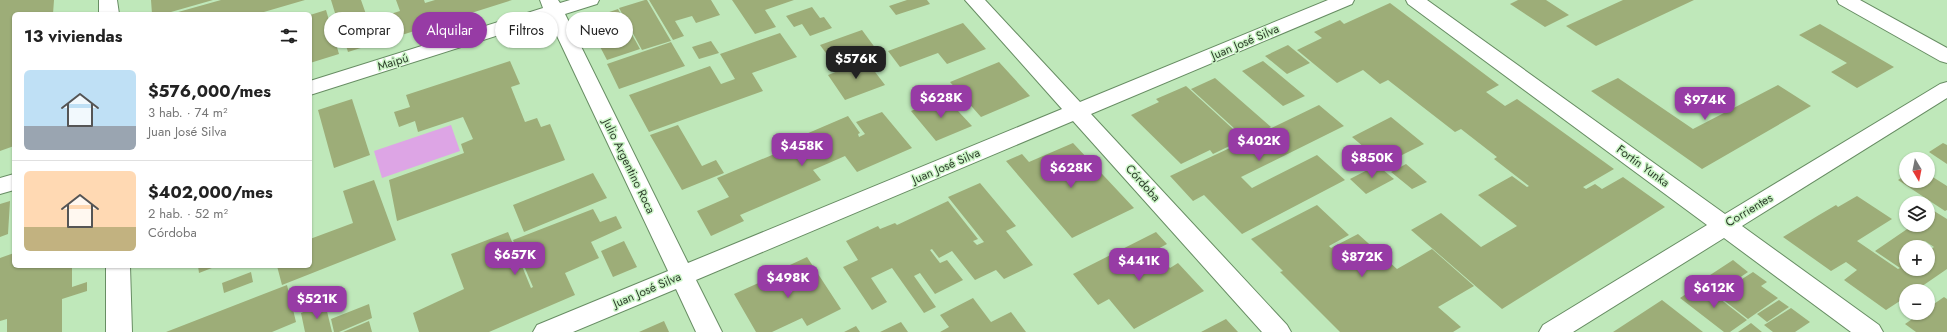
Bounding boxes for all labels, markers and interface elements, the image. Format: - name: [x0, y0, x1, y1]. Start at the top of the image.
- chip: Comprar: [324, 12, 404, 48]
- chip: Alquilar: [412, 12, 487, 48]
- chip: Filtros: [495, 12, 558, 48]
- chip: Nuevo: [566, 12, 633, 48]
- street label: Juan José Silva: [1206, 19, 1282, 65]
- text: 13 viviendas: [24, 24, 123, 48]
- icon: filters: [278, 25, 300, 47]
- pin: $576K: [828, 46, 884, 80]
- street label: Maipú: [375, 49, 411, 75]
- text: $576K: [835, 49, 877, 68]
- text: $576,000/mes: [148, 79, 271, 103]
- pin: $628K: [913, 85, 969, 119]
- icon: home: [56, 86, 104, 134]
- pin: $974K: [1677, 87, 1733, 121]
- text: $628K: [920, 88, 962, 107]
- text: $974K: [1684, 90, 1726, 109]
- text: 3 hab. · 74 m²: [148, 103, 227, 122]
- street label: Julio Argentino Roca: [597, 114, 660, 217]
- text: Juan José Silva: [148, 122, 226, 141]
- pin: $402K: [1231, 128, 1287, 162]
- text: $402K: [1237, 131, 1281, 150]
- pin: $458K: [774, 133, 830, 167]
- text: $458K: [781, 136, 823, 155]
- street label: Fortín Yunka: [1613, 141, 1673, 192]
- street label: Juan José Silva: [907, 143, 983, 189]
- pin: $850K: [1344, 145, 1400, 179]
- text: $850K: [1351, 148, 1393, 167]
- north arrow: [1899, 152, 1935, 188]
- map controls: [1899, 152, 1935, 320]
- pin: $628K: [1043, 155, 1099, 189]
- text: $628K: [1050, 158, 1092, 177]
- street label: Córdoba: [1121, 160, 1165, 206]
- text: $402,000/mes: [148, 180, 273, 204]
- icon: home: [56, 187, 104, 235]
- street label: Corrientes: [1722, 189, 1776, 231]
- button: layers: [1899, 196, 1935, 232]
- text: 2 hab. · 52 m²: [148, 204, 228, 223]
- text: Córdoba: [148, 223, 197, 242]
- button: +: [1899, 240, 1935, 276]
- pin: $657K: [487, 242, 543, 276]
- pin: $872K: [1334, 244, 1390, 278]
- text: $657K: [494, 245, 536, 264]
- text: $872K: [1341, 247, 1383, 266]
- pin: $441K: [1111, 248, 1167, 282]
- text: $441K: [1118, 251, 1160, 270]
- pin: $498K: [760, 265, 816, 299]
- street label: Juan José Silva: [608, 267, 684, 313]
- text: $498K: [766, 268, 810, 287]
- pin: $612K: [1686, 275, 1742, 309]
- text: $612K: [1693, 278, 1735, 297]
- button: −: [1899, 284, 1935, 320]
- pin: $521K: [289, 286, 345, 320]
- text: $521K: [297, 289, 337, 308]

